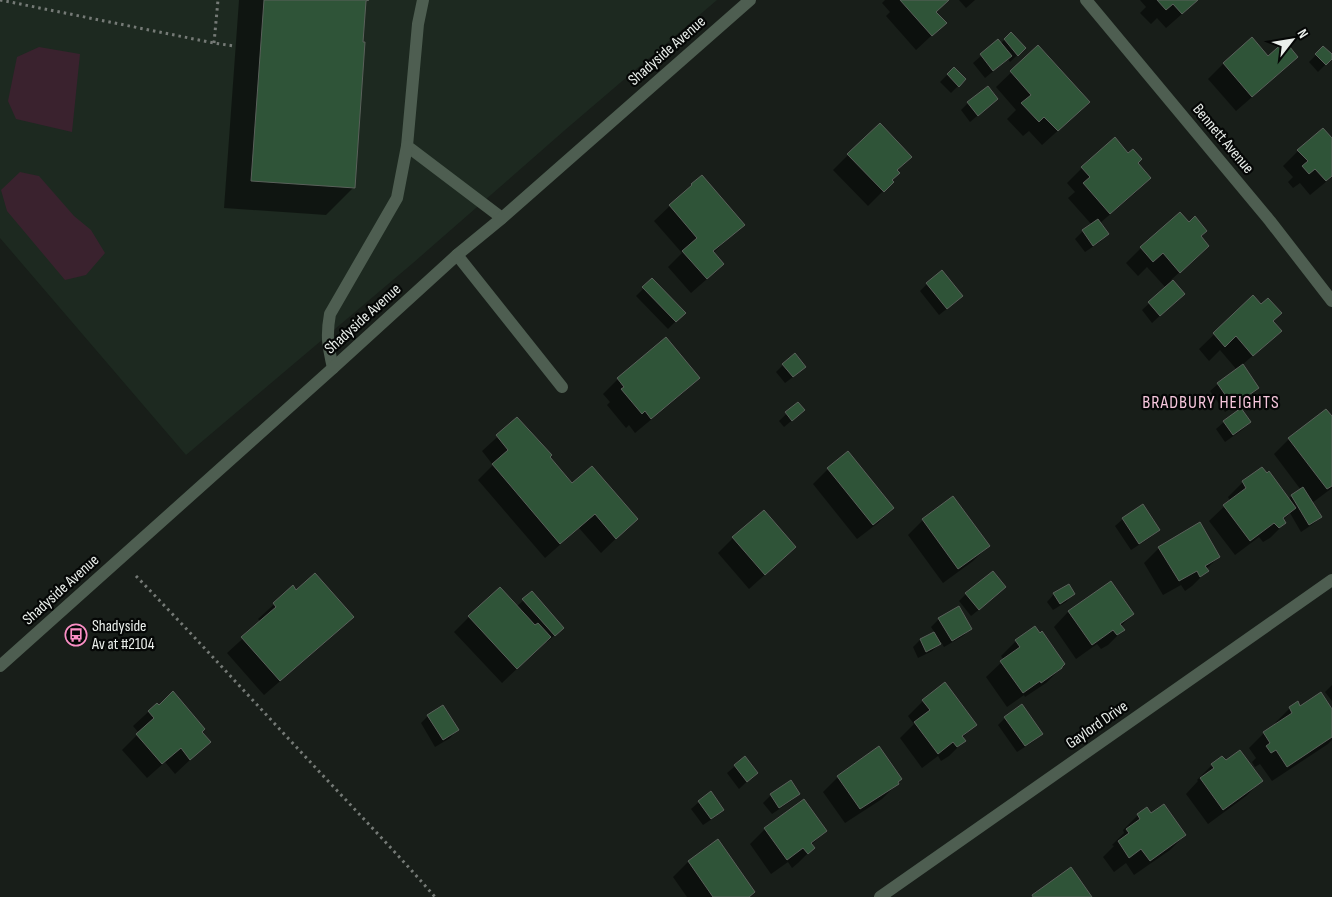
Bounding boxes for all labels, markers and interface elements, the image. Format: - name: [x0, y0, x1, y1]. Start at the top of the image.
- street label: Shadyside Avenue: [624, 12, 710, 90]
- north arrow: [1267, 15, 1317, 65]
- text: N: [1294, 26, 1312, 41]
- street label: Bennett Avenue: [1188, 100, 1258, 178]
- street label: Shadyside Avenue: [321, 280, 405, 358]
- district label: BRADBURY HEIGHTS: [1142, 392, 1280, 413]
- street label: Shadyside Avenue: [19, 551, 103, 629]
- place label: Shadyside Av at #2104: [91, 617, 155, 654]
- bus stop icon: Shadyside Av at #2104: [64, 623, 88, 647]
- street label: Gaylord Drive: [1062, 697, 1132, 753]

